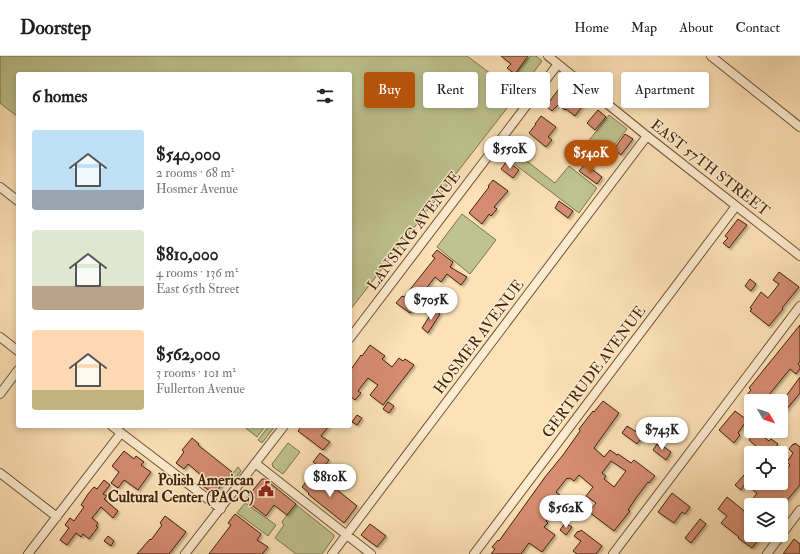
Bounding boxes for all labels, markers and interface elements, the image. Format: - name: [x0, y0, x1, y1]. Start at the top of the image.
- text: Doorstep: [20, 16, 91, 40]
- text: Home: [574, 19, 609, 36]
- text: Map: [631, 19, 657, 36]
- text: About: [679, 19, 713, 36]
- text: Contact: [735, 19, 780, 36]
- chip: Buy: [364, 72, 415, 108]
- chip: Rent: [423, 72, 478, 108]
- chip: Filters: [486, 72, 550, 108]
- chip: New: [558, 72, 613, 108]
- chip: Apartment: [621, 72, 709, 108]
- icon: filters: [314, 85, 336, 107]
- text: 6 homes: [32, 86, 87, 107]
- street label: EAST 57TH STREET: [647, 116, 773, 220]
- pin: $550K: [482, 136, 538, 170]
- pin: $540K: [563, 140, 619, 174]
- text: $550K: [493, 141, 527, 157]
- text: $540,000: [156, 144, 221, 165]
- text: $540K: [573, 145, 609, 161]
- icon: home: [64, 146, 112, 194]
- text: 2 rooms · 68 m²: [156, 165, 234, 181]
- street label: LANSING AVENUE: [363, 167, 465, 294]
- text: Hosmer Avenue: [156, 181, 238, 197]
- text: $810,000: [156, 244, 218, 265]
- icon: home: [64, 246, 112, 294]
- text: 4 rooms · 136 m²: [156, 265, 238, 281]
- street label: HOSMER AVENUE: [430, 276, 528, 398]
- text: East 65th Street: [156, 281, 239, 297]
- pin: $705K: [403, 287, 459, 321]
- text: $705K: [414, 292, 448, 308]
- street label: GERTRUDE AVENUE: [538, 302, 650, 442]
- text: $562,000: [156, 344, 220, 365]
- icon: home: [64, 346, 112, 394]
- text: 3 rooms · 101 m²: [156, 365, 236, 381]
- text: Fullerton Avenue: [156, 381, 245, 397]
- north arrow: [744, 394, 788, 438]
- map controls: [744, 394, 788, 542]
- pin: $743K: [634, 417, 690, 451]
- text: $743K: [645, 422, 679, 438]
- button: locate: [744, 446, 788, 490]
- pin: $810K: [302, 464, 358, 498]
- text: $810K: [313, 469, 347, 485]
- place label: Polish American Cultural Center (PACC): [108, 471, 254, 507]
- public building icon: Polish American Cultural Center (PACC): [257, 480, 275, 498]
- pin: $562K: [538, 495, 594, 529]
- button: layers: [744, 498, 788, 542]
- text: $562K: [548, 500, 584, 516]

